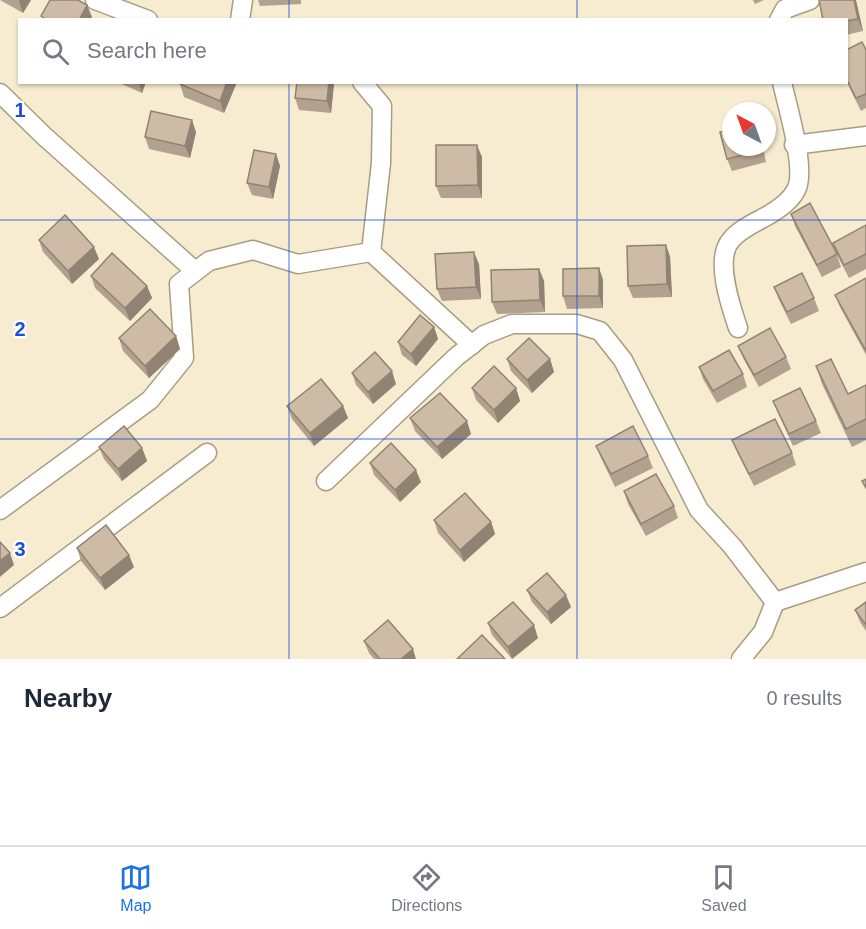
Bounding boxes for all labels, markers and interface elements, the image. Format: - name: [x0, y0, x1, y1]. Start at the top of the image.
- search box: [18, 18, 848, 84]
- icon: search: [39, 35, 72, 68]
- text: Search here: [87, 38, 207, 63]
- text: 1: [14, 99, 26, 121]
- north arrow: [722, 102, 776, 156]
- text: 2: [14, 318, 26, 340]
- text: 3: [14, 538, 26, 560]
- text: Nearby: [24, 683, 112, 713]
- text: 0 results: [766, 687, 842, 709]
- tab: Map: [119, 861, 152, 915]
- tab: Directions: [391, 861, 462, 915]
- tab: Saved: [701, 861, 747, 915]

